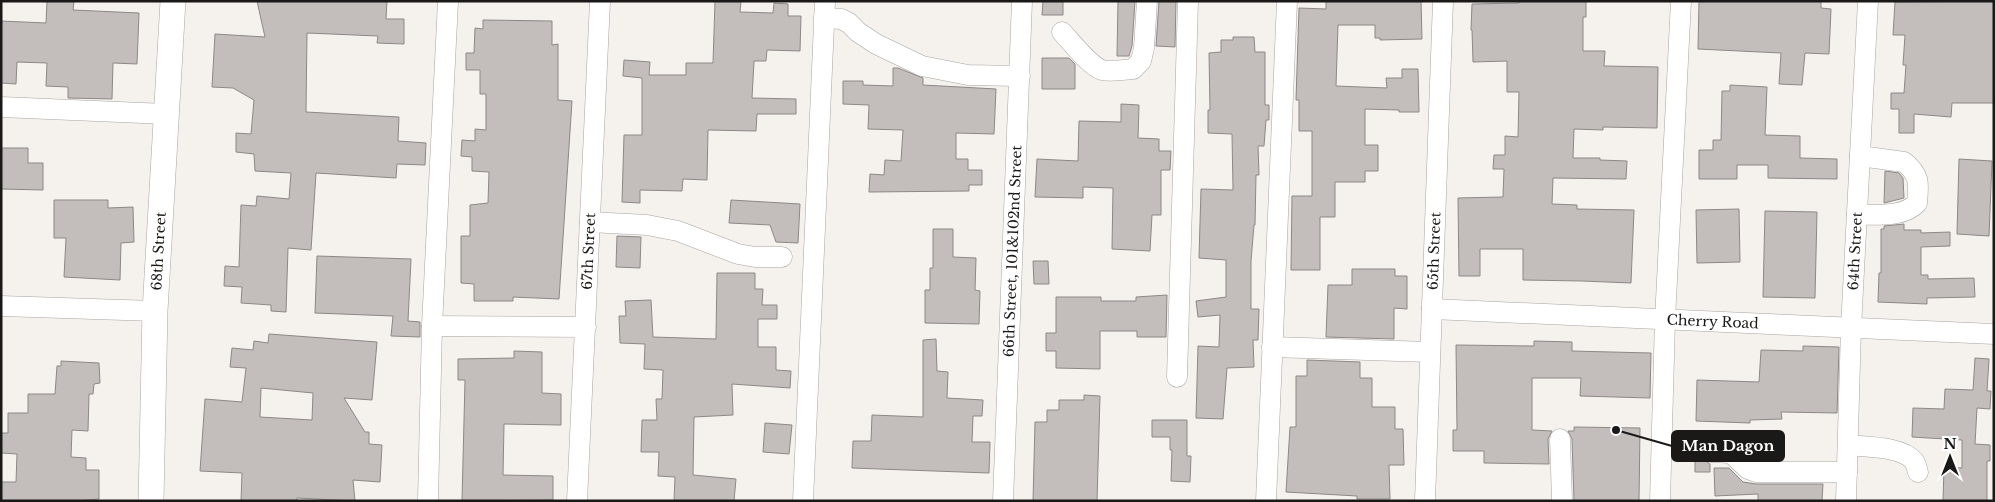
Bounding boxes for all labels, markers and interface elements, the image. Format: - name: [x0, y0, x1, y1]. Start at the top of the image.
- street label: 66th Street, 101&102nd Street: [999, 144, 1026, 357]
- street label: 68th Street: [147, 211, 170, 291]
- street label: 65th Street: [1424, 211, 1444, 291]
- street label: 64th Street: [1844, 211, 1866, 291]
- street label: 67th Street: [578, 212, 599, 290]
- street label: Cherry Road: [1666, 310, 1760, 333]
- callout: Man Dagon: [1672, 431, 1784, 461]
- north arrow: [1925, 432, 1975, 482]
- text: N: [1943, 435, 1957, 453]
- text: Man Dagon: [1682, 436, 1775, 455]

